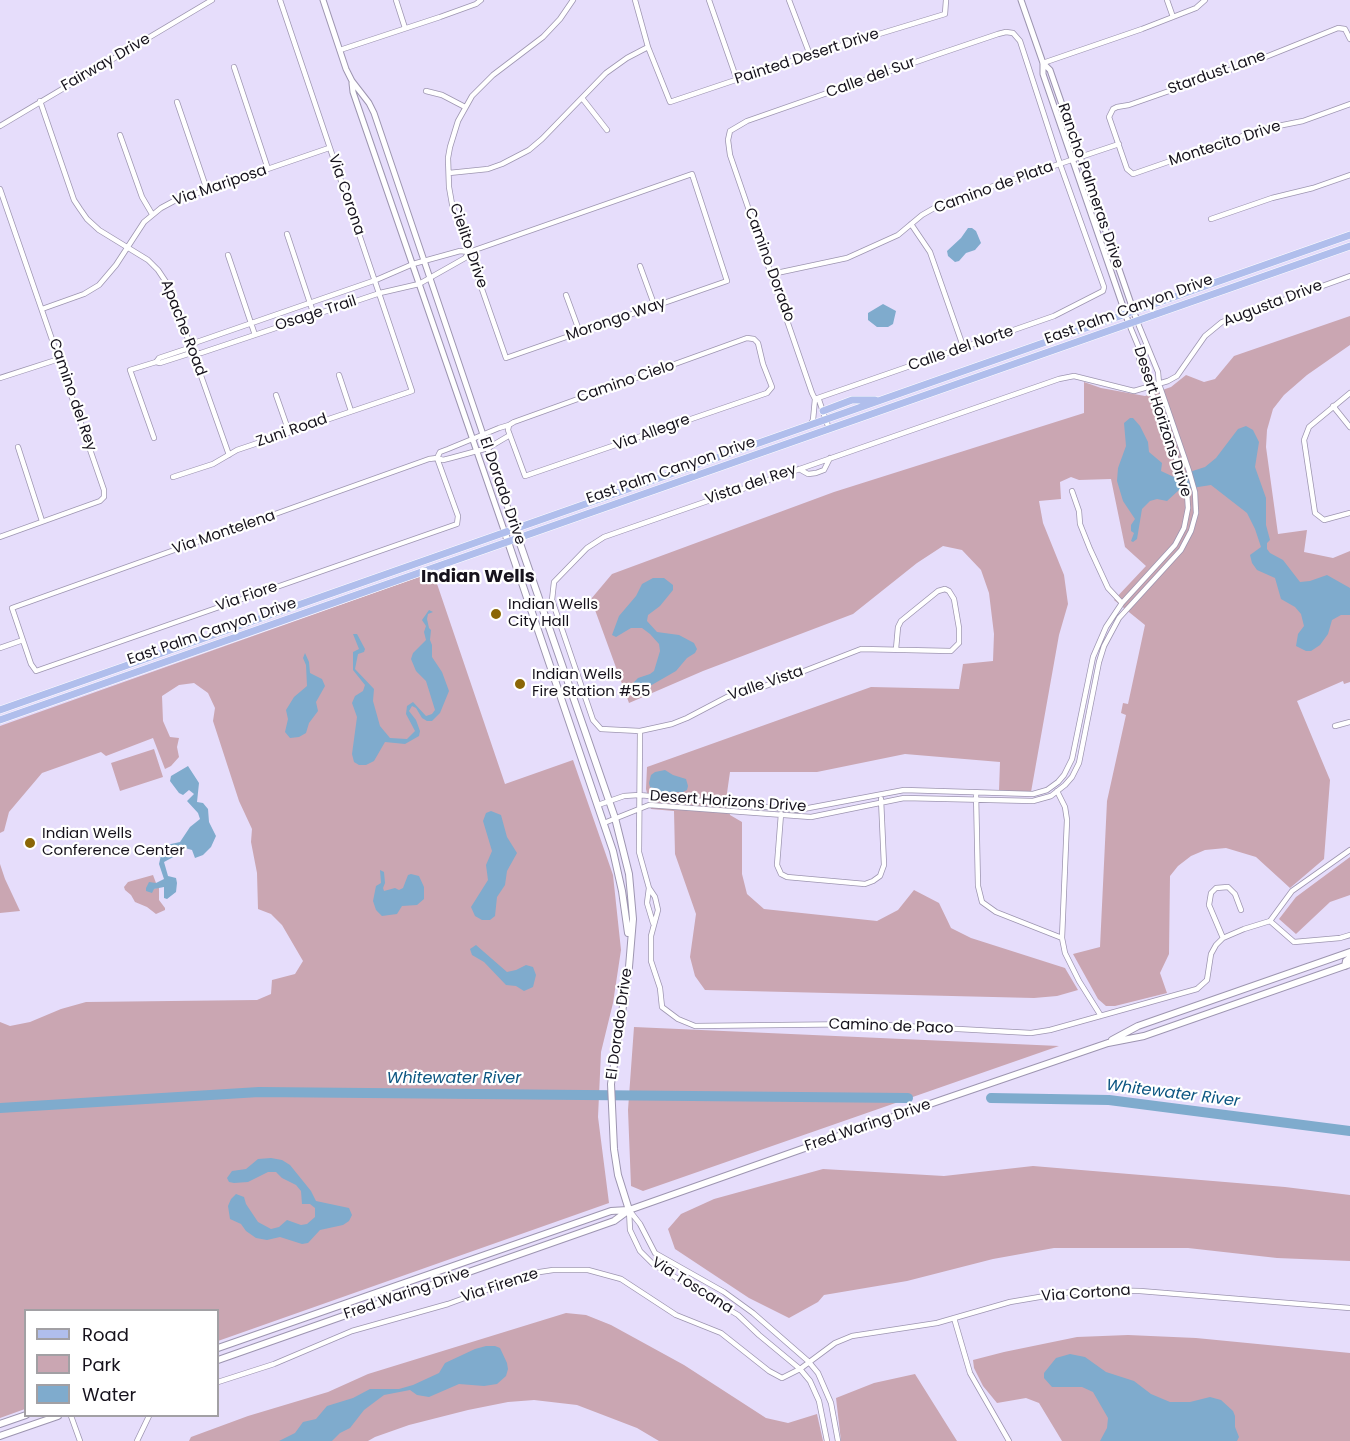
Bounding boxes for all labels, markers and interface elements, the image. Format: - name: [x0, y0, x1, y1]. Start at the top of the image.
- street label: Painted Desert Drive: [733, 25, 881, 89]
- street label: Fairway Drive: [58, 30, 154, 96]
- street label: Stardust Lane: [1166, 47, 1268, 99]
- street label: Calle del Sur: [824, 54, 918, 102]
- street label: Rancho Palmeras Drive: [1053, 101, 1127, 271]
- street label: Montecito Drive: [1167, 117, 1283, 171]
- street label: Via Corona: [324, 152, 368, 238]
- street label: Camino de Plata: [932, 158, 1056, 218]
- street label: Via Mariposa: [171, 162, 269, 210]
- street label: Cielito Drive: [445, 201, 491, 291]
- street label: Camino Dorado: [740, 206, 798, 324]
- street label: East Palm Canyon Drive: [1042, 271, 1216, 349]
- street label: Apache Road: [156, 277, 210, 379]
- street label: Augusta Drive: [1221, 277, 1325, 331]
- street label: Osage Trail: [273, 292, 359, 336]
- street label: Morongo Way: [564, 295, 668, 345]
- street label: Calle del Norte: [906, 323, 1016, 375]
- street label: Camino del Rey: [44, 336, 100, 454]
- street label: Desert Horizons Drive: [1129, 345, 1195, 499]
- street label: Camino Cielo: [575, 357, 677, 407]
- street label: Zuni Road: [254, 410, 330, 452]
- street label: Via Allegre: [611, 411, 693, 455]
- street label: East Palm Canyon Drive: [584, 434, 758, 508]
- street label: El Dorado Drive: [475, 435, 529, 547]
- street label: Vista del Rey: [703, 461, 799, 509]
- street label: Via Montelena: [170, 507, 278, 559]
- district label: Indian Wells: [421, 566, 535, 588]
- street label: Via Fiore: [214, 578, 280, 616]
- street label: East Palm Canyon Drive: [125, 595, 299, 669]
- place label: Indian Wells City Hall: [508, 596, 598, 631]
- marker: Indian Wells City Hall: [489, 607, 503, 621]
- street label: Valle Vista: [726, 663, 806, 705]
- place label: Indian Wells Fire Station #55: [532, 666, 650, 701]
- marker: Indian Wells Fire Station #55: [513, 677, 527, 691]
- street label: Desert Horizons Drive: [649, 788, 807, 816]
- place label: Indian Wells Conference Center: [42, 825, 185, 860]
- marker: Indian Wells Conference Center: [23, 836, 37, 850]
- street label: El Dorado Drive: [603, 967, 637, 1081]
- street label: Camino de Paco: [828, 1016, 954, 1038]
- water label: Whitewater River: [387, 1069, 521, 1089]
- water label: Whitewater River: [1105, 1076, 1241, 1112]
- street label: Fred Waring Drive: [803, 1096, 933, 1156]
- street label: Via Toscana: [648, 1254, 736, 1318]
- street label: Fred Waring Drive: [342, 1264, 472, 1324]
- street label: Via Firenze: [459, 1265, 541, 1307]
- street label: Via Cortona: [1041, 1282, 1131, 1306]
- legend: [24, 1309, 219, 1417]
- text: Road: [82, 1322, 129, 1347]
- text: Park: [82, 1352, 121, 1377]
- text: Water: [82, 1382, 136, 1407]

